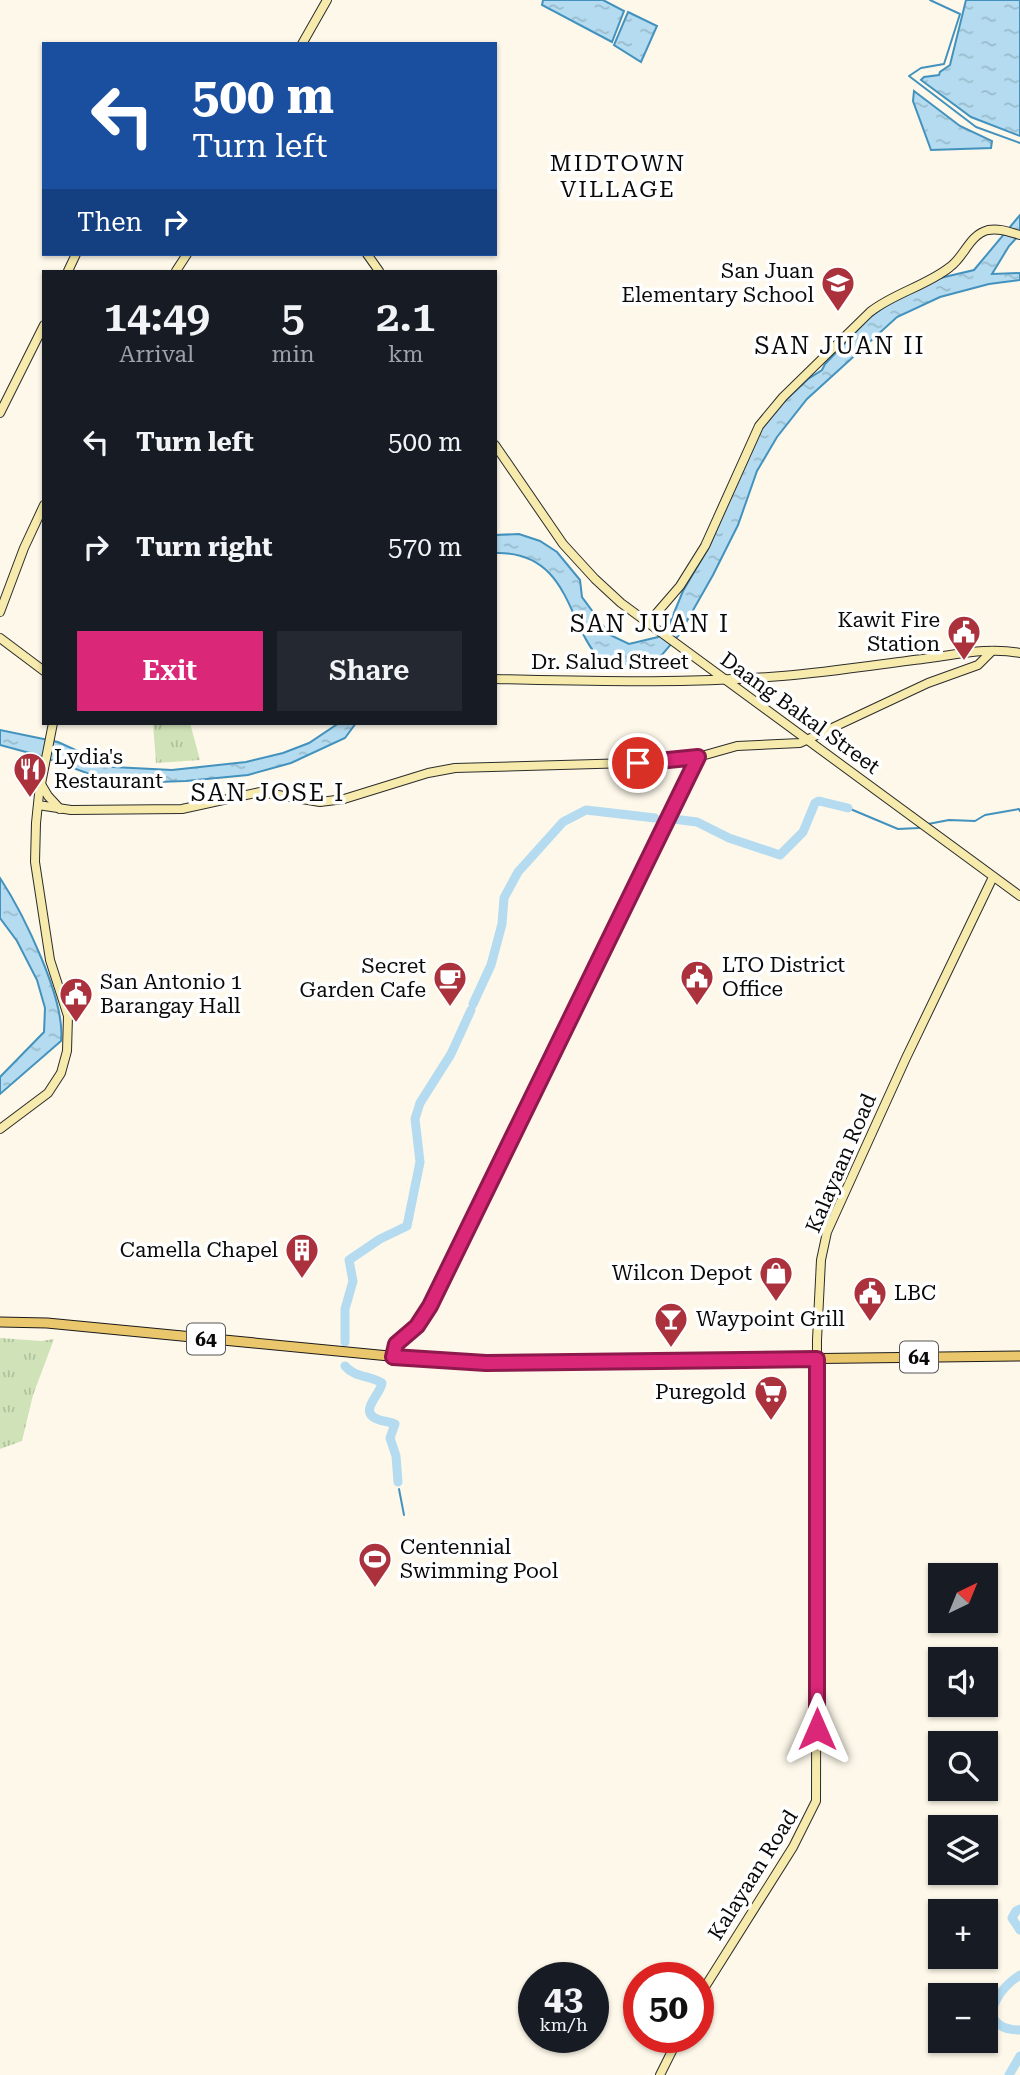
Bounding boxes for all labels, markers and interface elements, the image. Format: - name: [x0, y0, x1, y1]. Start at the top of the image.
- text: 500 m: [192, 68, 334, 125]
- icon: left: [77, 70, 168, 161]
- text: Turn left: [192, 127, 327, 165]
- district label: MIDTOWN VILLAGE: [550, 150, 686, 203]
- icon: right: [156, 203, 194, 241]
- text: Then: [77, 207, 142, 237]
- place label: San Juan Elementary School: [621, 259, 815, 307]
- school or university icon: San Juan Elementary School: [819, 264, 857, 313]
- text: 14:49: [103, 292, 210, 341]
- text: 5: [281, 292, 305, 341]
- text: 2.1: [376, 292, 435, 341]
- district label: SAN JUAN II: [755, 332, 925, 360]
- text: Arrival: [119, 341, 194, 368]
- text: min: [271, 341, 315, 368]
- text: km: [388, 341, 424, 368]
- icon: left: [77, 423, 115, 461]
- text: Turn left: [136, 427, 254, 457]
- text: 500 m: [388, 427, 462, 457]
- icon: right: [77, 528, 115, 566]
- text: Turn right: [136, 532, 272, 562]
- text: 570 m: [388, 532, 462, 562]
- place label: Kawit Fire Station: [838, 608, 940, 656]
- district label: SAN JUAN I: [570, 610, 730, 638]
- public building icon: Kawit Fire Station: [945, 613, 983, 662]
- button: Exit: [77, 631, 263, 711]
- button: Share: [277, 631, 462, 711]
- street label: Daang Bakal Street: [716, 647, 884, 779]
- street label: Dr. Salud Street: [531, 650, 689, 674]
- pin: [608, 733, 668, 793]
- icon: arrive: [619, 744, 657, 782]
- place label: Lydia's Restaurant: [54, 745, 163, 793]
- restaurant icon: Lydia's Restaurant: [11, 750, 49, 799]
- district label: SAN JOSE I: [191, 779, 345, 807]
- place label: LTO District Office: [722, 953, 845, 1001]
- place label: Secret Garden Cafe: [300, 954, 426, 1002]
- public building icon: LTO District Office: [678, 958, 716, 1007]
- cafe icon: Secret Garden Cafe: [431, 959, 469, 1008]
- place label: San Antonio 1 Barangay Hall: [100, 970, 242, 1018]
- public building icon: San Antonio 1 Barangay Hall: [57, 975, 95, 1024]
- street label: Kalayaan Road: [801, 1089, 881, 1236]
- building icon: Camella Chapel: [283, 1231, 321, 1280]
- place label: Camella Chapel: [120, 1238, 278, 1262]
- shop icon: Wilcon Depot: [757, 1254, 795, 1303]
- place label: Wilcon Depot: [612, 1261, 752, 1285]
- public building icon: LBC: [851, 1274, 889, 1323]
- place label: LBC: [894, 1281, 936, 1305]
- bar icon: Waypoint Grill: [652, 1300, 690, 1349]
- place label: Waypoint Grill: [696, 1307, 845, 1331]
- road number: 64: [187, 1324, 225, 1354]
- road number: 64: [900, 1342, 938, 1372]
- supermarket icon: Puregold: [752, 1373, 790, 1422]
- place label: Puregold: [655, 1380, 747, 1404]
- place label: Centennial Swimming Pool: [400, 1535, 559, 1583]
- sports icon: Centennial Swimming Pool: [356, 1540, 394, 1589]
- north arrow: [928, 1563, 998, 1633]
- map controls: [928, 1563, 998, 2053]
- button: sound: [928, 1647, 998, 1717]
- position arrow: [780, 1692, 854, 1766]
- button: search: [928, 1731, 998, 1801]
- street label: Kalayaan Road: [703, 1805, 803, 1944]
- button: layers: [928, 1815, 998, 1885]
- button: +: [928, 1899, 998, 1969]
- speed limit sign: 50: [623, 1962, 714, 2053]
- text: 43: [544, 1978, 583, 2019]
- button: −: [928, 1983, 998, 2053]
- text: km/h: [539, 2014, 588, 2035]

